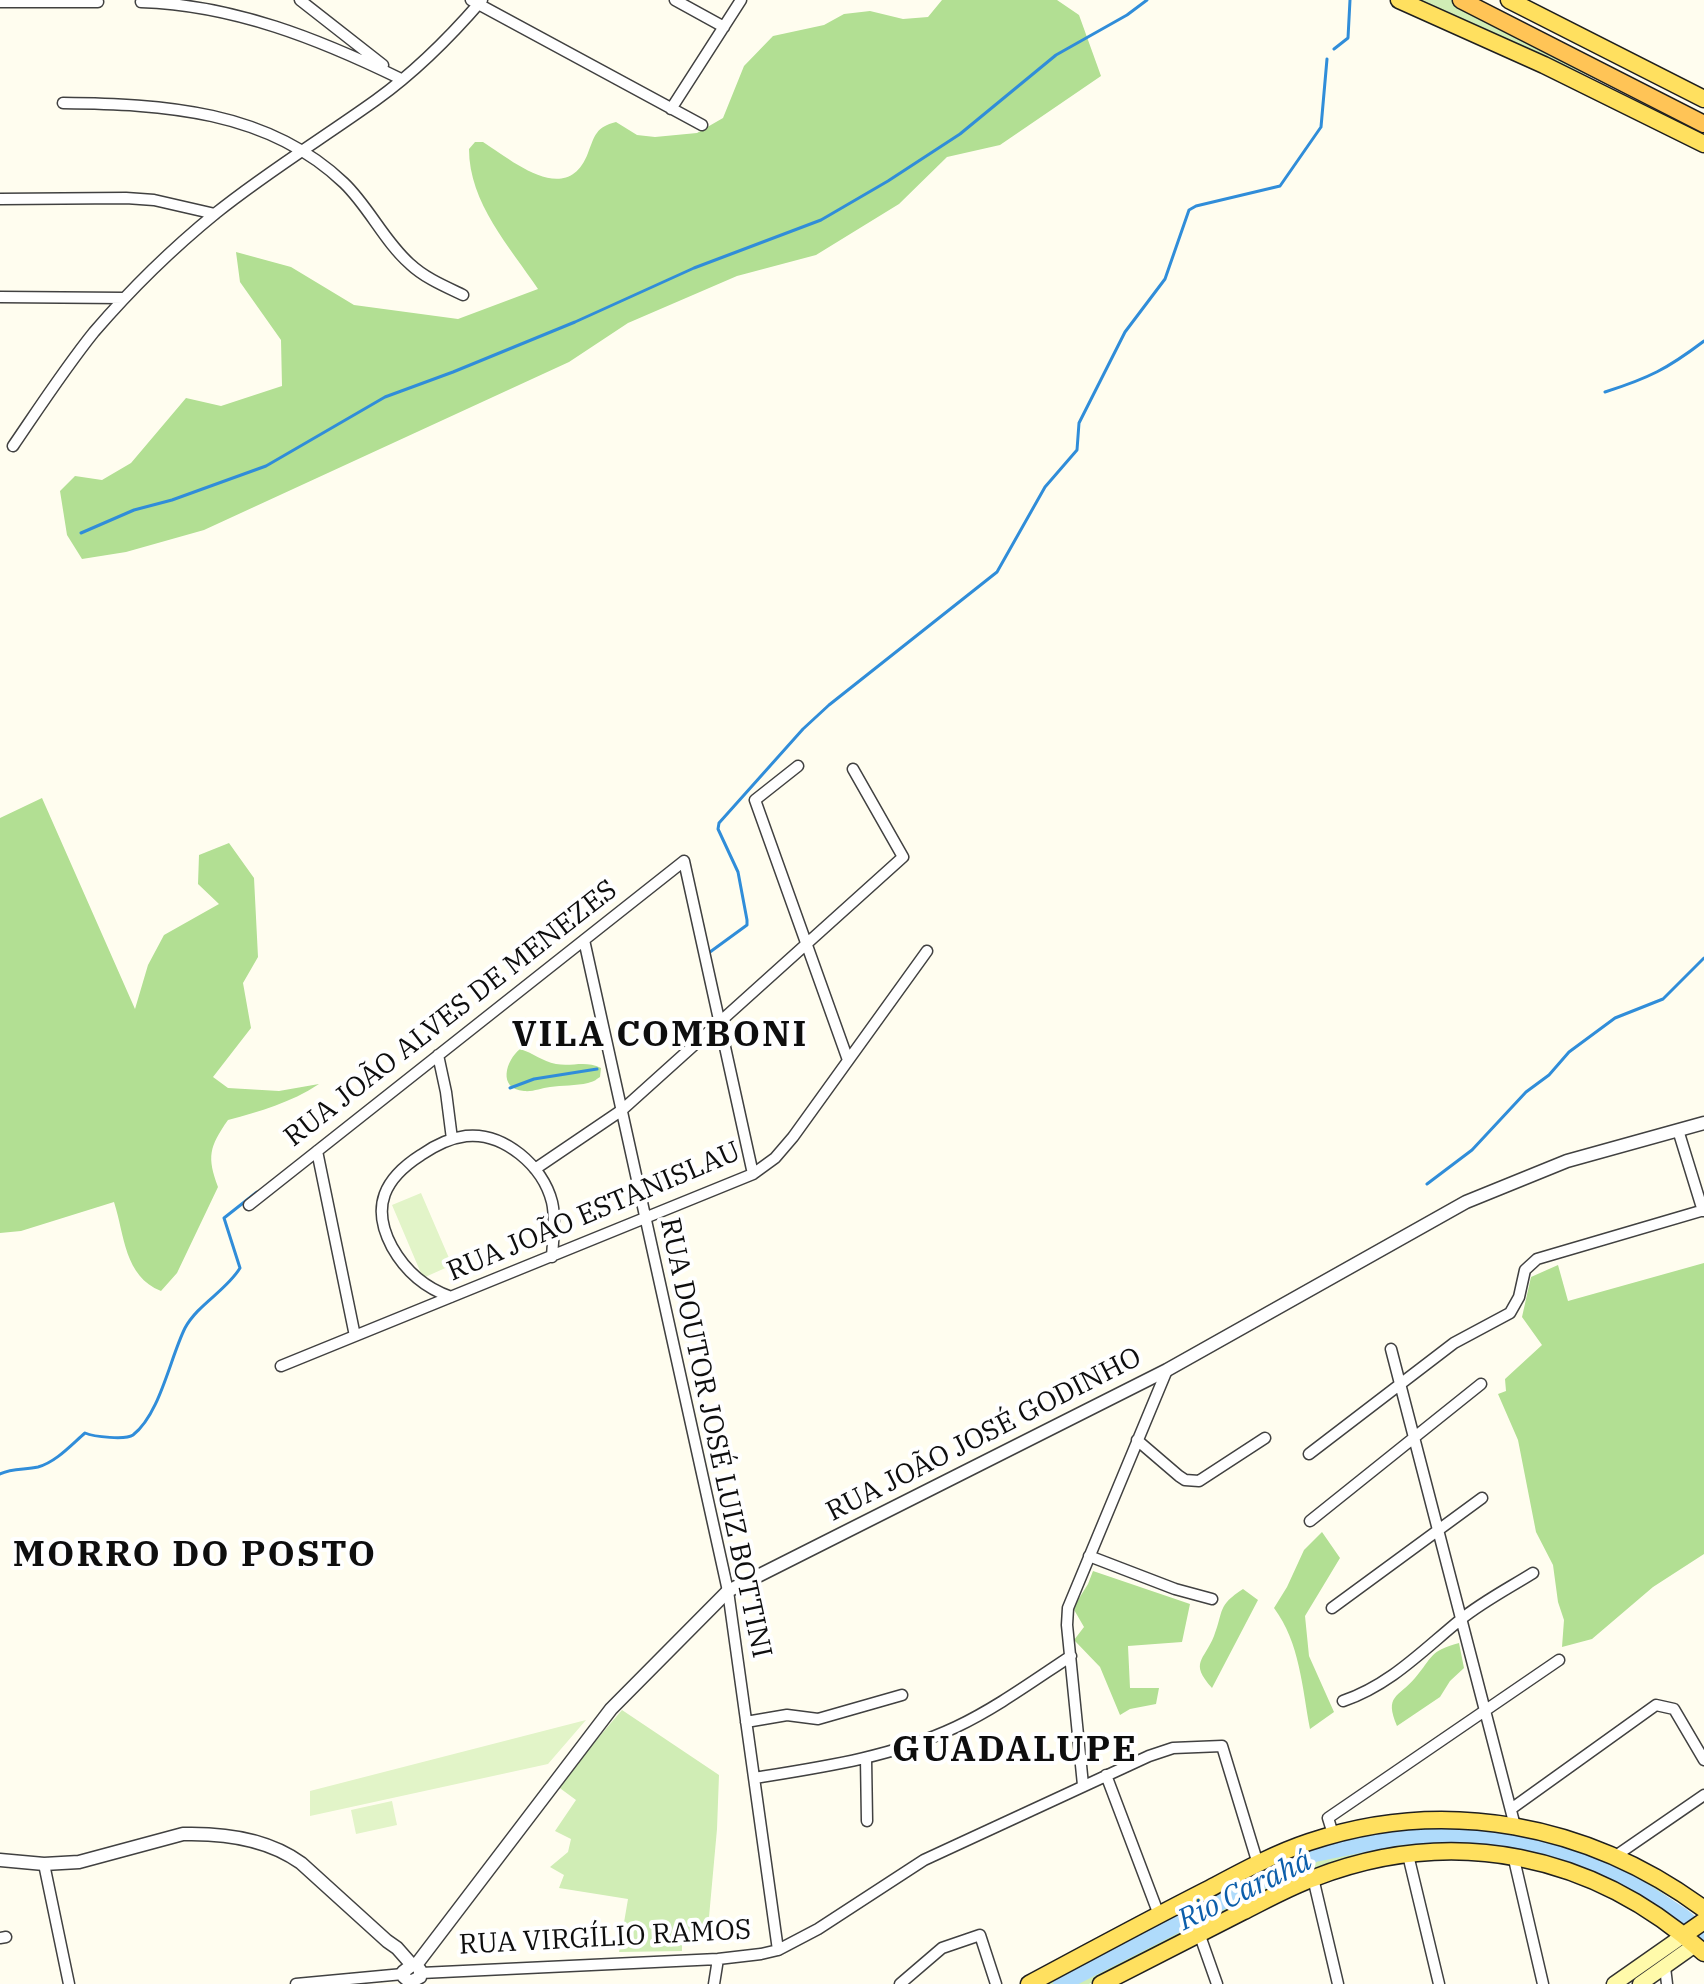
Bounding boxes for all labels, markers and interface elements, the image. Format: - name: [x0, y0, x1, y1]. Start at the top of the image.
- street label: RUA JOÃO ALVES DE MENEZES: [278, 874, 624, 1154]
- district label: VILA COMBONI: [512, 1014, 808, 1058]
- street label: RUA JOÃO ESTANISLAU: [442, 1135, 746, 1289]
- street label: RUA DOUTOR JOSÉ LUIZ BOTTINI: [652, 1215, 778, 1661]
- street label: RUA JOÃO JOSÉ GODINHO: [821, 1341, 1147, 1529]
- district label: MORRO DO POSTO: [13, 1534, 377, 1578]
- district label: GUADALUPE: [892, 1729, 1138, 1773]
- water label: Rio Carahá: [1172, 1843, 1318, 1939]
- street label: RUA VIRGÍLIO RAMOS: [458, 1914, 752, 1962]

